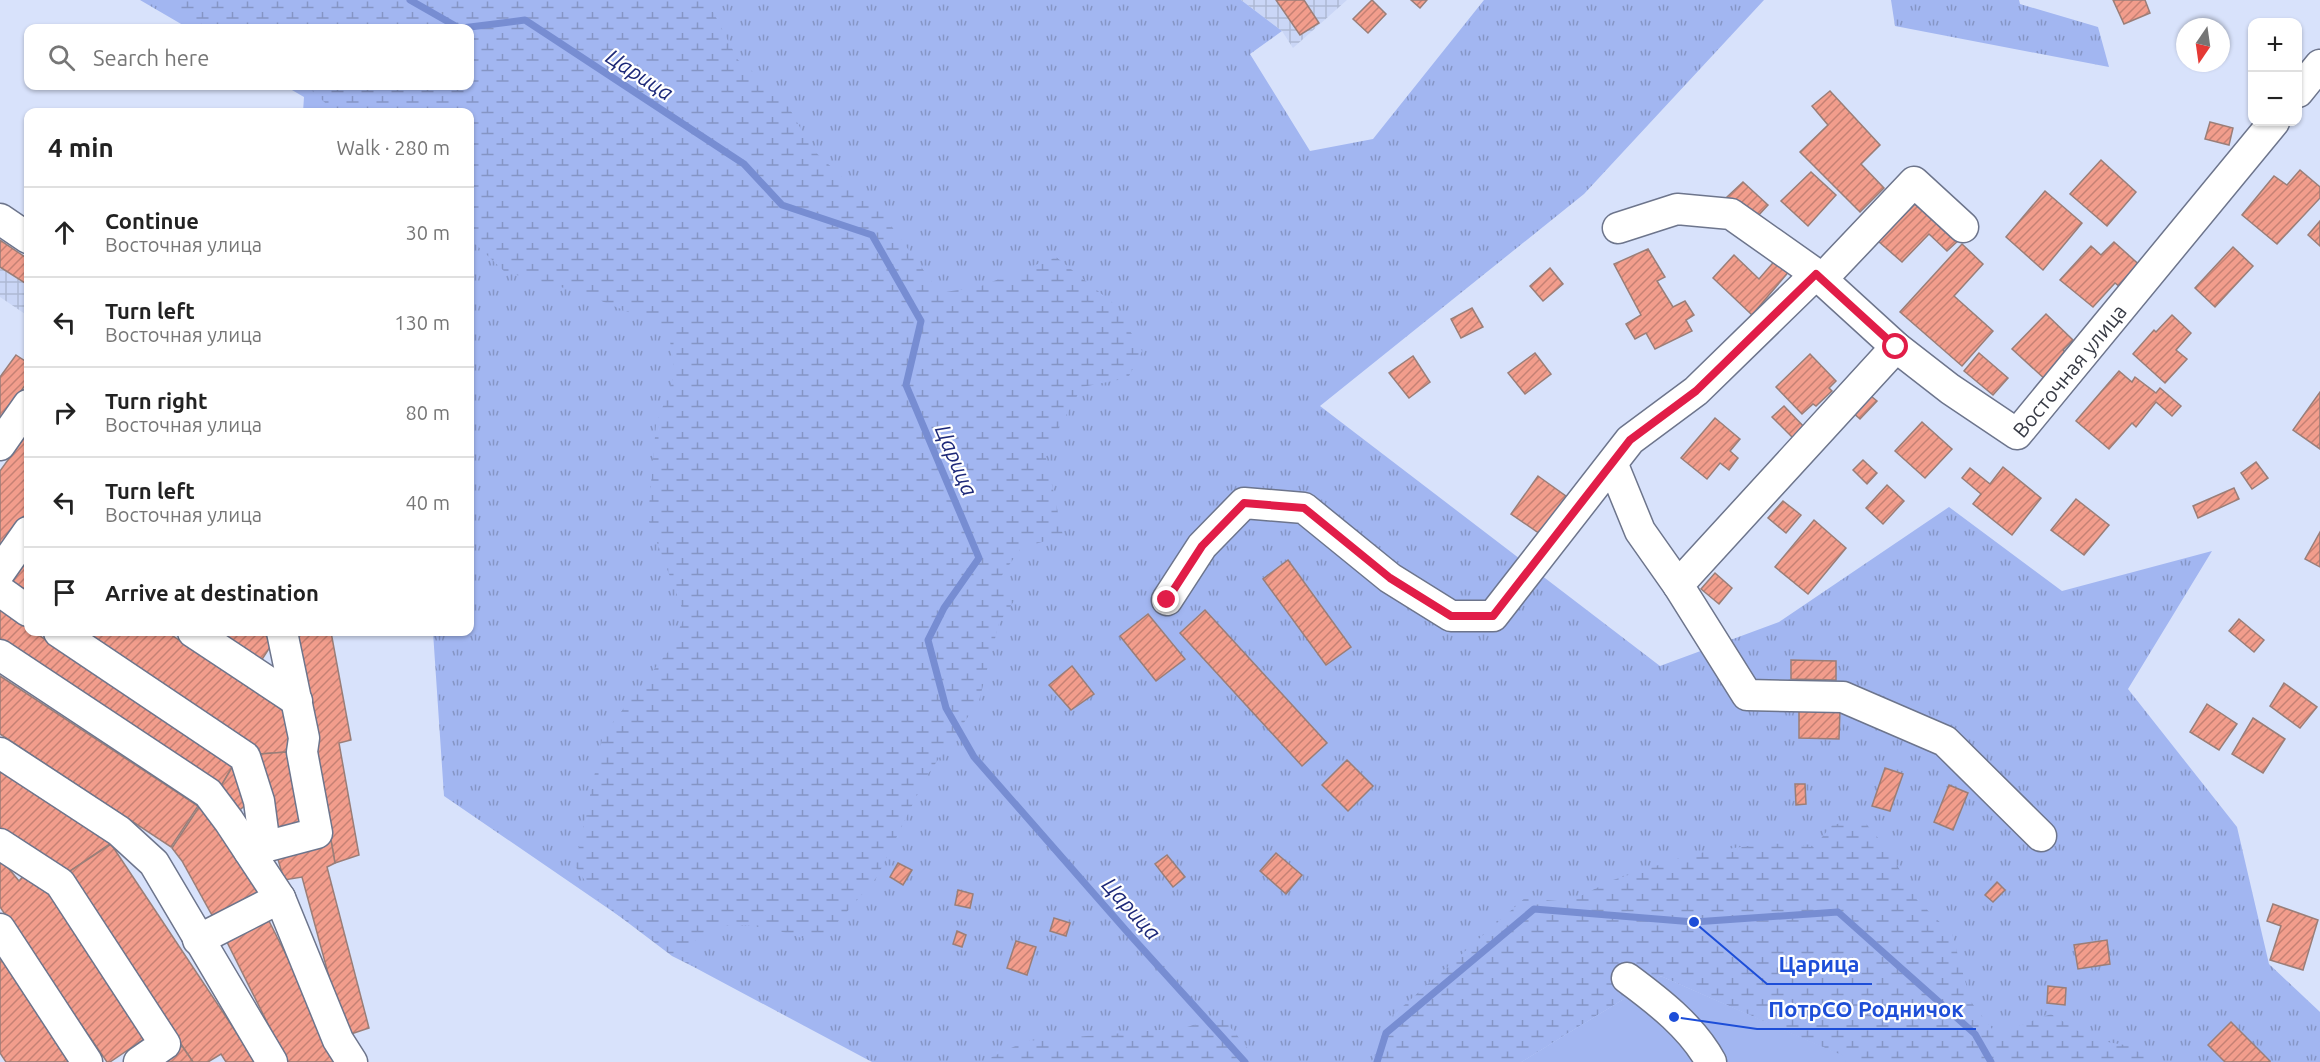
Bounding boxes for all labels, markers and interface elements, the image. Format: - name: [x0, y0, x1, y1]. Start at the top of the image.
- north arrow: [2176, 18, 2230, 72]
- map controls: [2248, 18, 2302, 126]
- button: +: [2248, 18, 2302, 72]
- search box: [24, 24, 474, 90]
- icon: search: [45, 41, 78, 74]
- water label: Царица: [602, 43, 678, 105]
- text: Search here: [93, 45, 209, 70]
- button: −: [2248, 72, 2302, 126]
- text: 4 min: [48, 133, 114, 162]
- text: Walk · 280 m: [337, 136, 450, 159]
- text: Continue: [105, 208, 199, 233]
- icon: ahead: [48, 216, 81, 249]
- text: 30 m: [406, 221, 450, 244]
- text: Восточная улица: [105, 233, 262, 256]
- text: Turn left: [105, 298, 195, 323]
- street label: Восточная улица: [2008, 299, 2131, 442]
- icon: left: [48, 306, 81, 339]
- text: 130 m: [394, 311, 450, 334]
- text: Восточная улица: [105, 323, 262, 346]
- route start: [1882, 333, 1908, 359]
- text: Turn right: [105, 388, 207, 413]
- icon: right: [48, 396, 81, 429]
- text: 80 m: [406, 401, 450, 424]
- text: Восточная улица: [105, 413, 262, 436]
- water label: Царица: [931, 421, 983, 499]
- text: Turn left: [105, 478, 195, 503]
- icon: left: [48, 486, 81, 519]
- text: 40 m: [406, 491, 450, 514]
- text: Восточная улица: [105, 503, 262, 526]
- icon: arrive: [48, 576, 81, 609]
- text: Arrive at destination: [105, 580, 319, 605]
- route end: [1153, 586, 1179, 612]
- water label: Царица: [1098, 872, 1166, 944]
- callout: Царица: [1767, 944, 1872, 984]
- text: Царица: [1778, 951, 1860, 976]
- callout: ПотрСО Родничок: [1757, 989, 1976, 1029]
- text: ПотрСО Родничок: [1768, 996, 1964, 1021]

